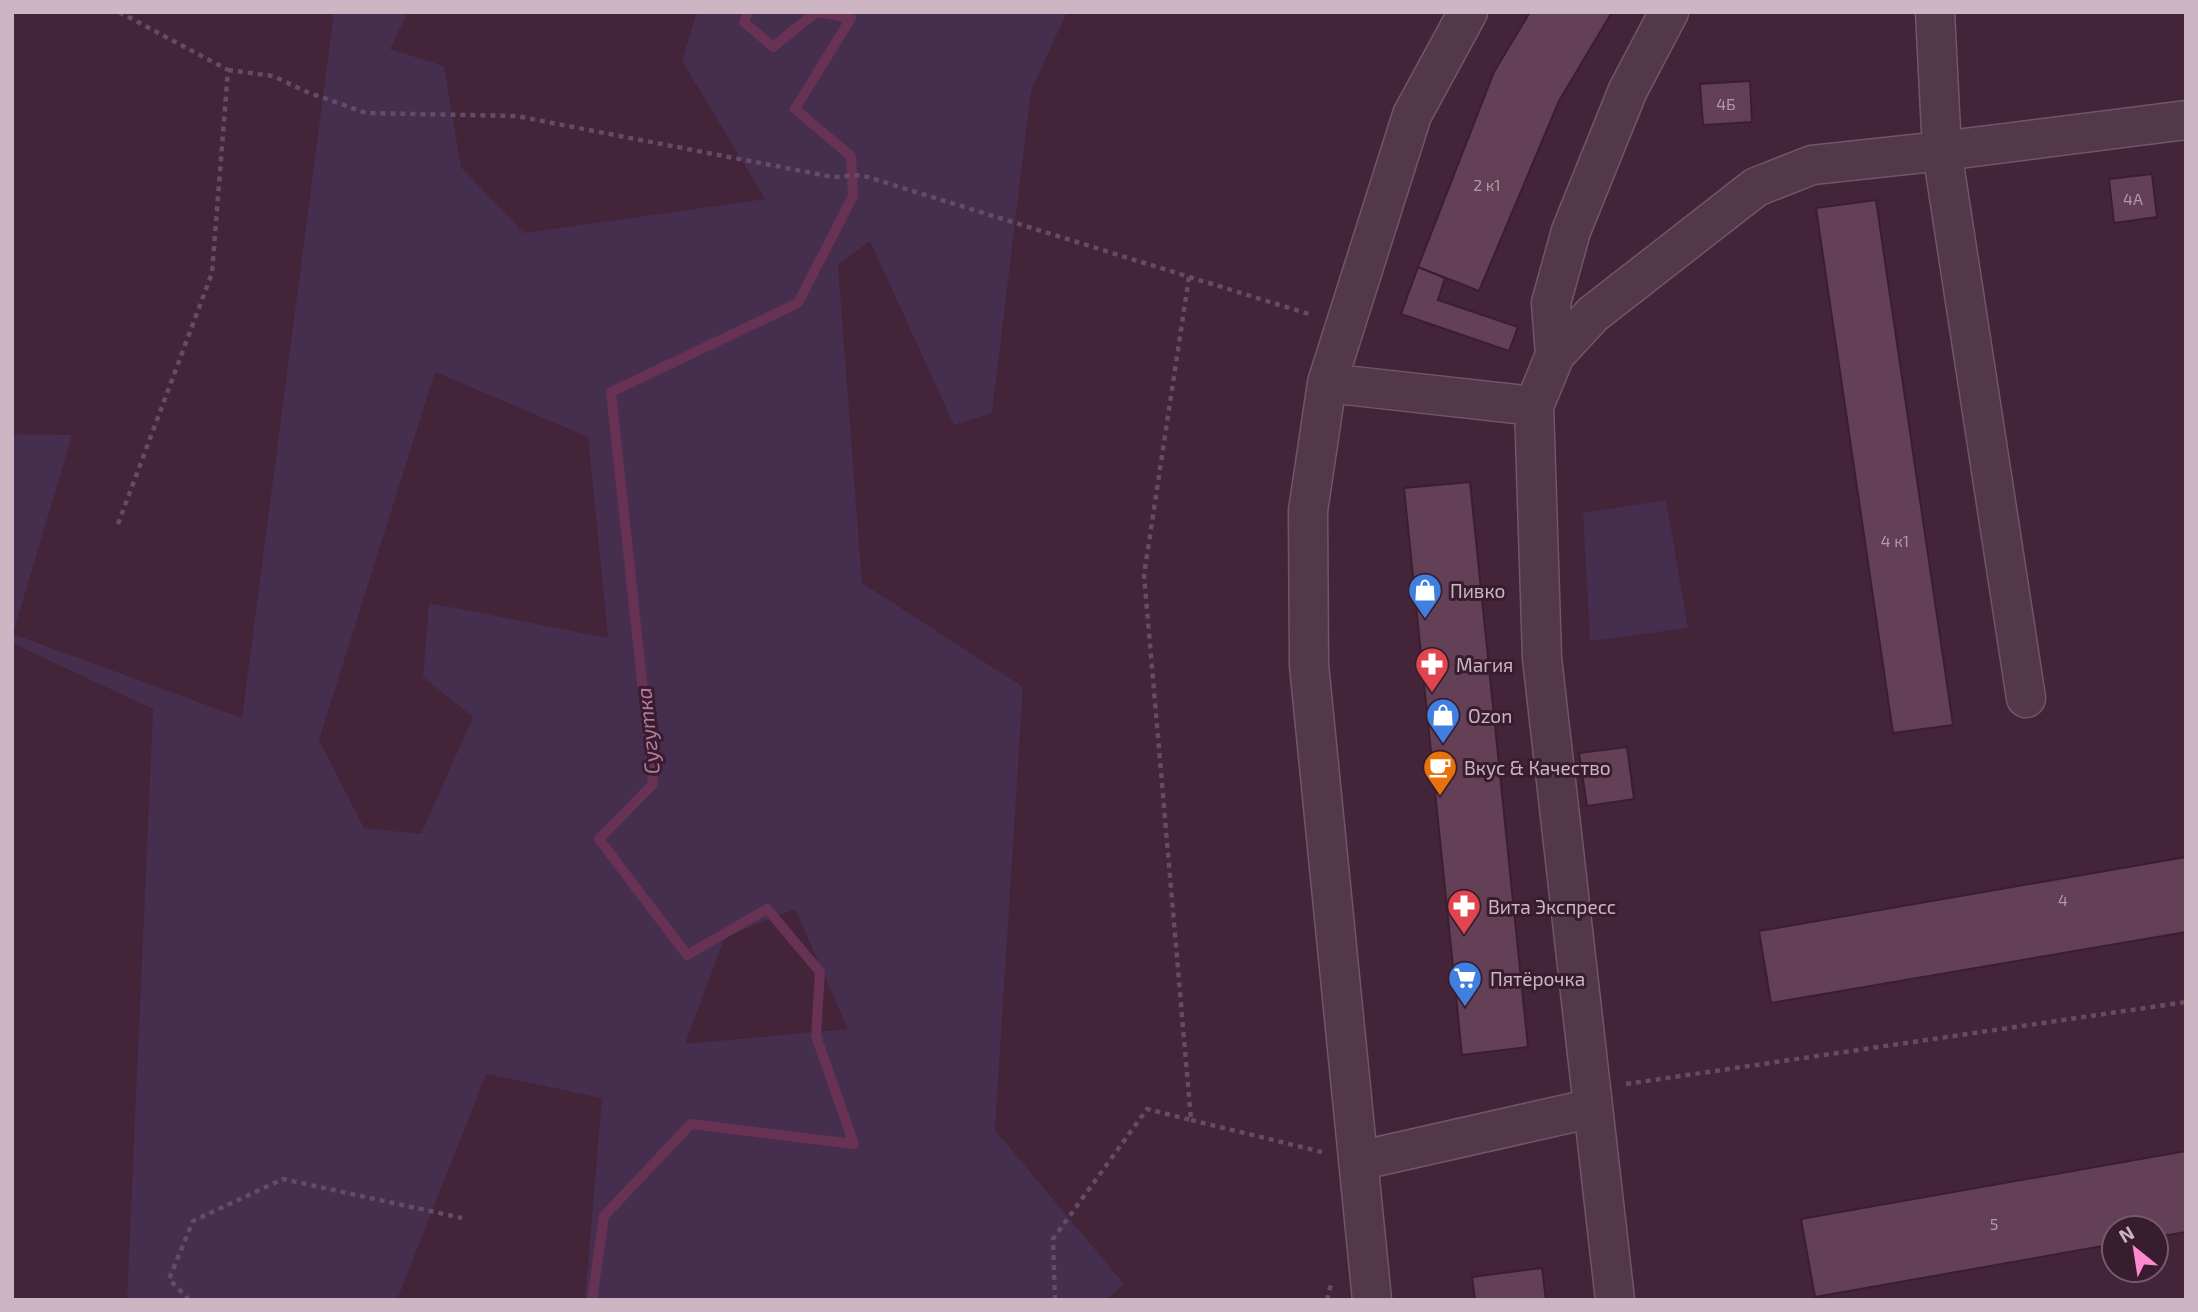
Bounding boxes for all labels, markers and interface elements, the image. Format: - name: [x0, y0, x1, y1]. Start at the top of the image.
- house number: 4Б: [1716, 94, 1736, 113]
- house number: 2 к1: [1473, 175, 1501, 194]
- house number: 4А: [2123, 189, 2143, 208]
- house number: 4 к1: [1881, 531, 1909, 550]
- shop icon: Пивко: [1406, 571, 1444, 620]
- place label: Пивко: [1450, 579, 1505, 602]
- pharmacy icon: Магия: [1413, 645, 1451, 694]
- place label: Магия: [1456, 653, 1513, 676]
- water label: Сугутка: [630, 686, 664, 776]
- shop icon: Ozon: [1424, 696, 1462, 745]
- place label: Ozon: [1468, 704, 1512, 727]
- cafe icon: Вкус & Качество: [1421, 748, 1459, 797]
- place label: Вкус & Качество: [1464, 756, 1611, 780]
- pharmacy icon: Вита Экспресс: [1445, 887, 1483, 936]
- house number: 4: [2058, 890, 2068, 909]
- place label: Вита Экспресс: [1488, 895, 1616, 918]
- supermarket icon: Пятёрочка: [1446, 959, 1484, 1008]
- place label: Пятёрочка: [1490, 967, 1585, 990]
- house number: 5: [1990, 1214, 1998, 1233]
- north arrow: [2100, 1214, 2170, 1284]
- text: N: [2115, 1220, 2138, 1247]

